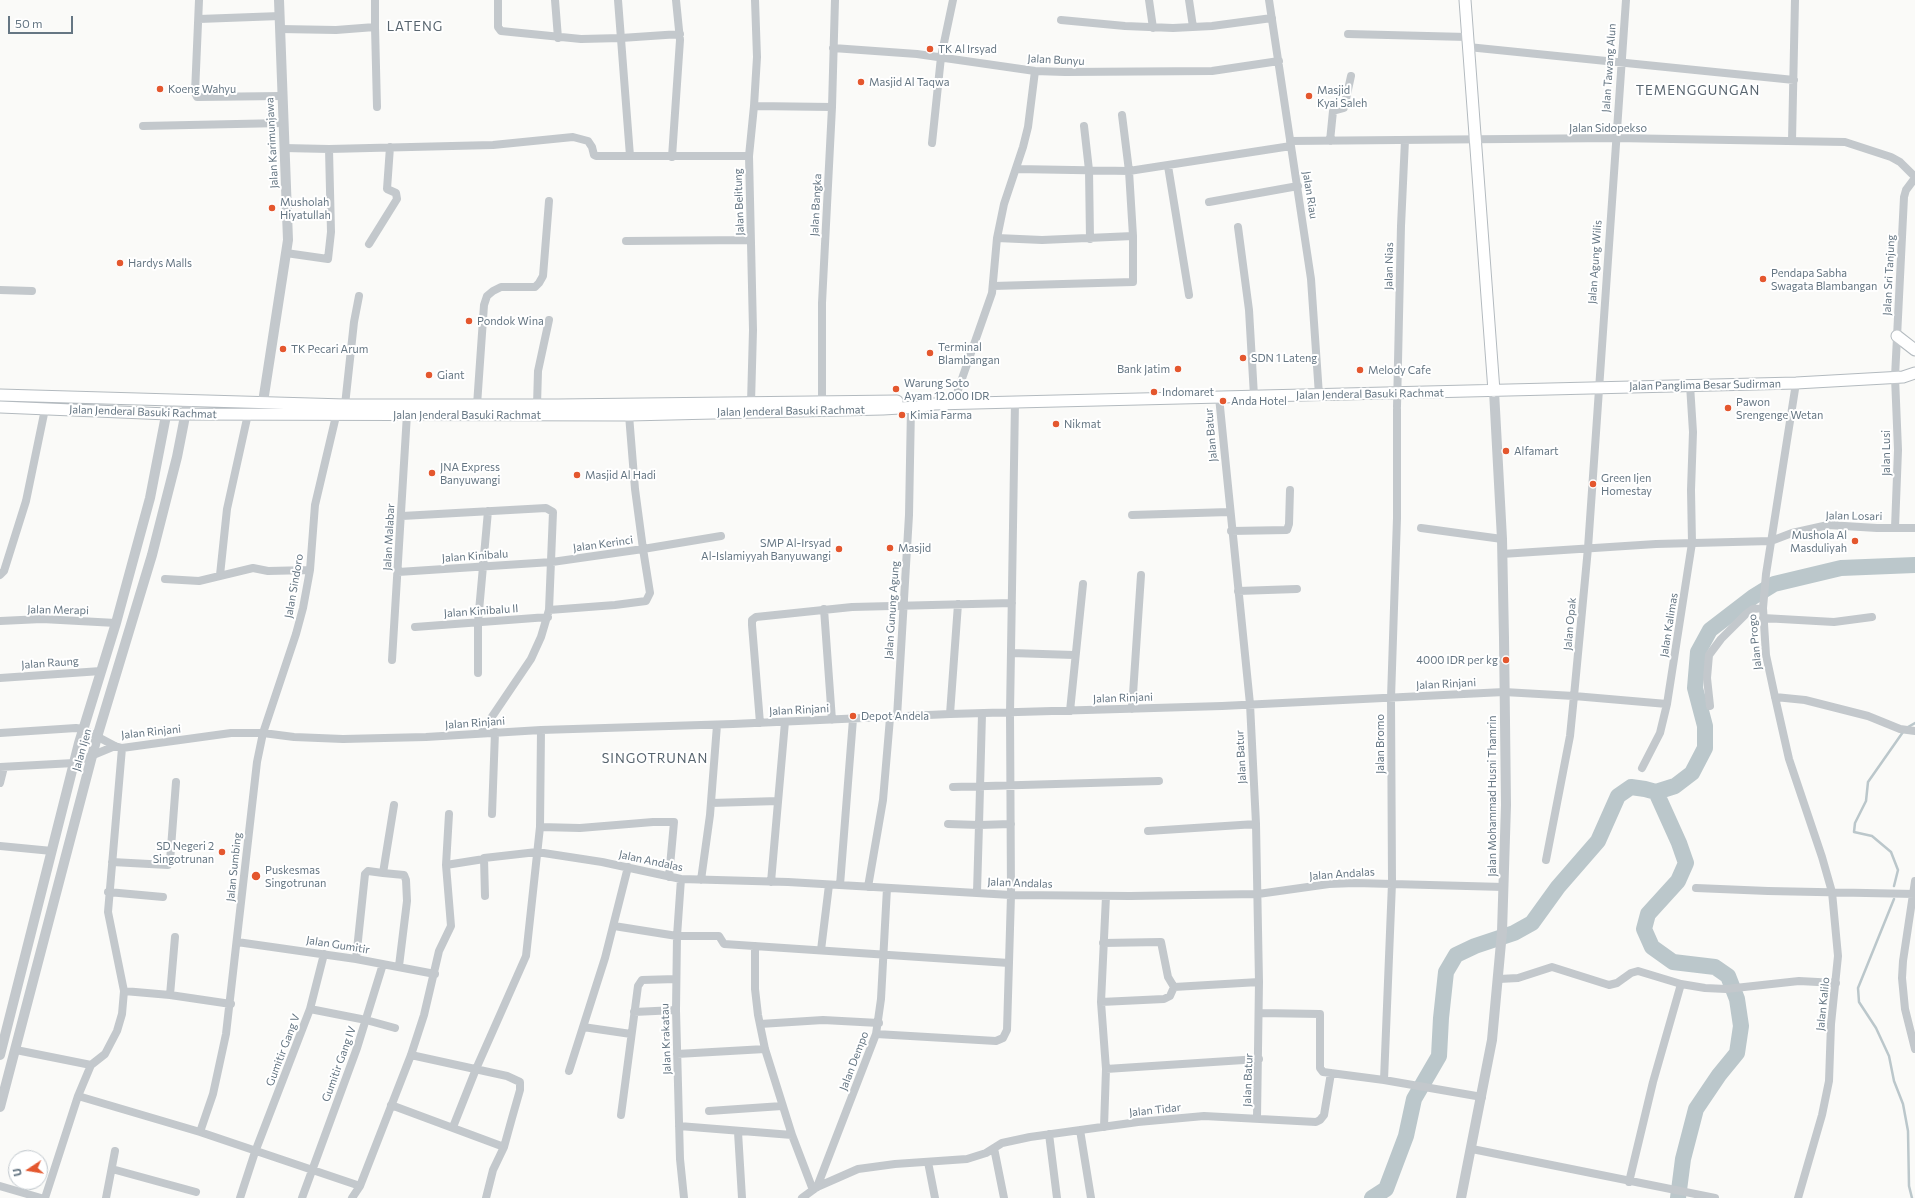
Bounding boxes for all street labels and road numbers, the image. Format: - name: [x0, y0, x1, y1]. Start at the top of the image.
- street label: Jalan Tawang Alun: [1599, 23, 1619, 113]
- street label: Jalan Bunyu: [1027, 52, 1085, 68]
- street label: Jalan Karimunjawa: [263, 97, 281, 189]
- street label: Jalan Sidopekso: [1569, 121, 1647, 135]
- street label: Jalan Belitung: [731, 168, 747, 236]
- street label: Jalan Riau: [1300, 170, 1320, 220]
- street label: Jalan Bangka: [808, 173, 824, 237]
- street label: Jalan Agung Wilis: [1585, 219, 1605, 305]
- street label: Jalan Sri Tanjung: [1880, 234, 1898, 316]
- street label: Jalan Nias: [1382, 242, 1396, 290]
- street label: Jalan Panglima Besar Sudirman: [1629, 377, 1781, 393]
- street label: Jalan Jenderal Basuki Rachmat: [1296, 386, 1444, 402]
- street label: Jalan Jenderal Basuki Rachmat: [69, 403, 217, 421]
- street label: Jalan Jenderal Basuki Rachmat: [717, 403, 865, 419]
- street label: Jalan Jenderal Basuki Rachmat: [393, 408, 541, 422]
- street label: Jalan Batur: [1202, 408, 1220, 462]
- street label: Jalan Lusi: [1879, 430, 1893, 476]
- street label: Jalan Malabar: [381, 503, 397, 571]
- street label: Jalan Losari: [1826, 509, 1882, 523]
- street label: Jalan Kerinci: [572, 533, 634, 555]
- street label: Jalan Kinibalu: [441, 547, 509, 565]
- street label: Jalan Sindoro: [282, 553, 306, 619]
- street label: Jalan Gunung Agung: [882, 560, 902, 660]
- street label: Jalan Kalimas: [1657, 592, 1681, 658]
- street label: Jalan Opak: [1561, 597, 1579, 651]
- street label: Jalan Kinibalu II: [443, 602, 519, 620]
- street label: Jalan Merapi: [27, 603, 89, 617]
- street label: Jalan Progo: [1746, 613, 1764, 671]
- street label: Jalan Raung: [21, 654, 79, 672]
- street label: Jalan Rinjani: [1416, 676, 1476, 692]
- street label: Jalan Rinjani: [1093, 690, 1153, 706]
- street label: Jalan Rinjani: [769, 702, 829, 718]
- street label: Jalan Rinjani: [445, 714, 505, 732]
- street label: Jalan Bromo: [1373, 714, 1387, 774]
- street label: Jalan Mohammad Husni Thamrin: [1485, 715, 1499, 877]
- street label: Jalan Rinjani: [120, 722, 182, 742]
- street label: Jalan Ijen: [70, 727, 94, 773]
- street label: Jalan Batur: [1233, 730, 1249, 784]
- street label: Jalan Sumbing: [224, 832, 244, 902]
- street label: Jalan Andalas: [618, 848, 684, 874]
- street label: Jalan Andalas: [1309, 865, 1375, 883]
- street label: Jalan Andalas: [987, 875, 1053, 891]
- street label: Jalan Gumitir: [305, 933, 371, 957]
- street label: Jalan Kalilo: [1814, 976, 1832, 1032]
- street label: Jalan Krakatau: [658, 1003, 674, 1075]
- street label: Gumitir Gang V: [263, 1012, 303, 1088]
- street label: Gumitir Gang IV: [319, 1024, 359, 1104]
- street label: Jalan Dempo: [837, 1029, 871, 1093]
- street label: Jalan Batur: [1240, 1053, 1256, 1107]
- street label: Jalan Tidar: [1128, 1101, 1182, 1119]

